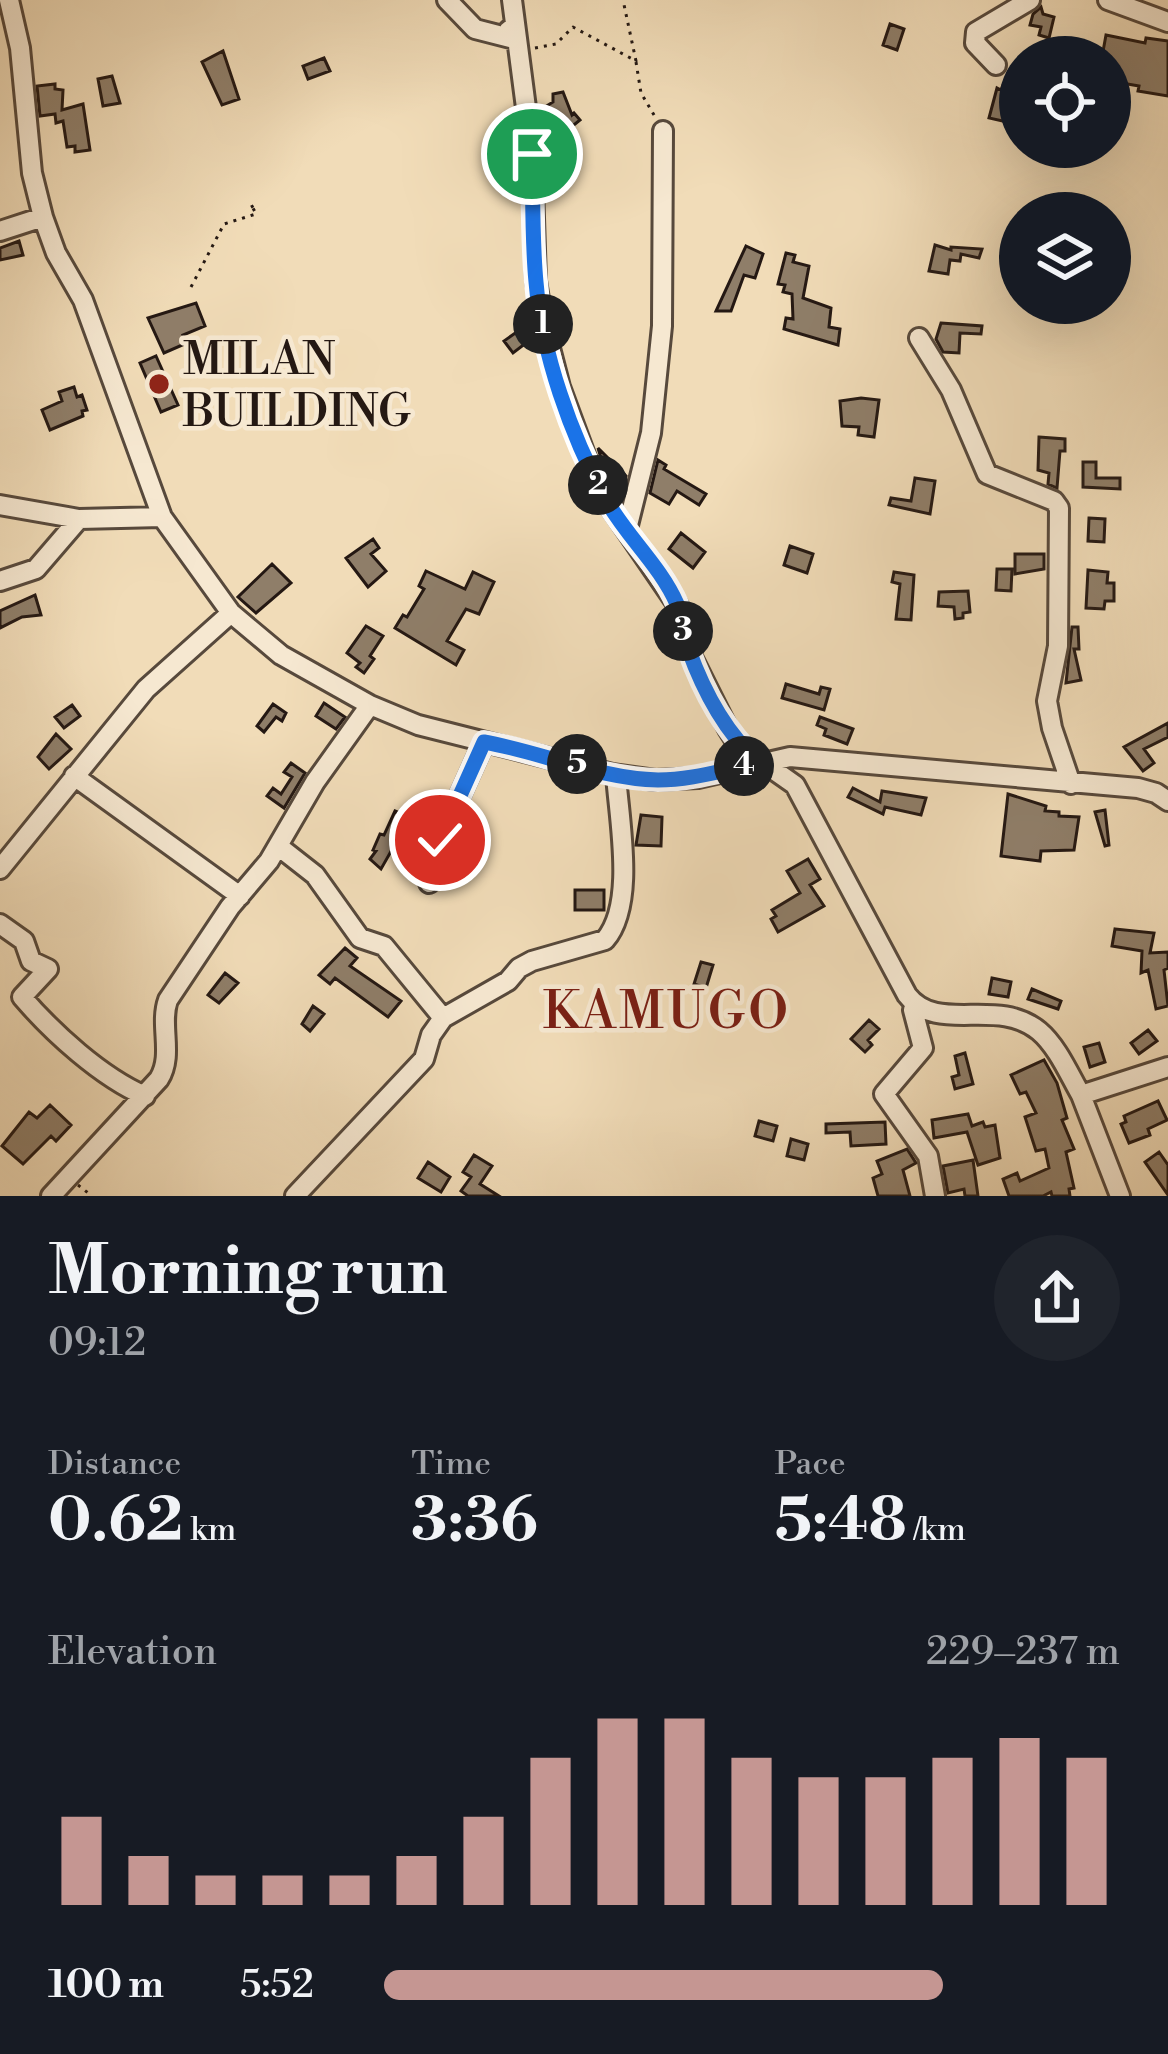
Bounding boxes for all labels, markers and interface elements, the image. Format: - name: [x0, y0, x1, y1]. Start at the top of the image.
- map controls: [999, 36, 1131, 324]
- button: locate: [999, 36, 1131, 168]
- pin: [481, 103, 583, 205]
- icon: arrive: [499, 121, 565, 187]
- button: layers: [999, 192, 1131, 324]
- pin: 1: [513, 294, 573, 354]
- text: 1: [535, 303, 551, 344]
- place label: MILAN BUILDING: [182, 332, 411, 441]
- marker: MILAN BUILDING: [146, 371, 172, 397]
- pin: 2: [568, 455, 628, 515]
- text: 2: [588, 464, 608, 505]
- pin: 3: [653, 601, 713, 661]
- text: 3: [673, 610, 693, 651]
- pin: 5: [547, 734, 607, 794]
- pin: 4: [714, 736, 774, 796]
- text: 5: [567, 743, 587, 784]
- text: 4: [733, 745, 755, 786]
- pin: [389, 789, 491, 891]
- icon: check: [407, 807, 473, 873]
- district label: KAMUGO: [543, 981, 791, 1045]
- text: Morning run: [48, 1232, 447, 1315]
- button: share: [994, 1235, 1120, 1361]
- text: 09:12: [48, 1319, 146, 1368]
- text: Distance: [48, 1444, 181, 1485]
- text: Time: [411, 1444, 491, 1485]
- text: Pace: [775, 1444, 846, 1485]
- text: 0.62: [48, 1485, 183, 1560]
- text: 3:36: [411, 1485, 538, 1560]
- text: 5:48: [775, 1485, 907, 1560]
- text: km: [183, 1510, 236, 1551]
- text: /km: [907, 1510, 966, 1551]
- text: Elevation: [48, 1628, 217, 1677]
- text: 229–237 m: [926, 1628, 1120, 1677]
- text: 100 m: [48, 1961, 164, 2010]
- text: 5:52: [240, 1961, 314, 2010]

